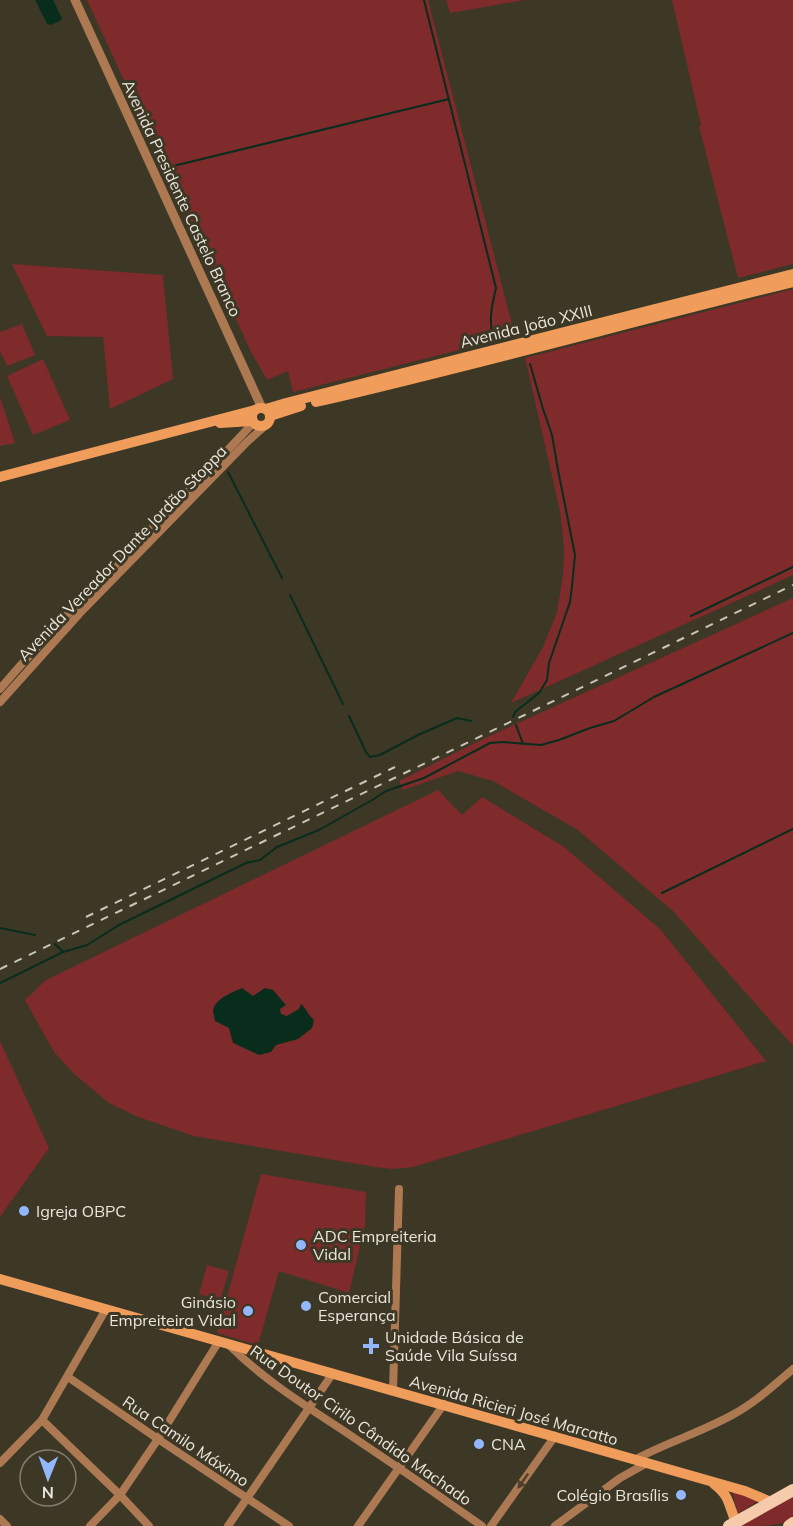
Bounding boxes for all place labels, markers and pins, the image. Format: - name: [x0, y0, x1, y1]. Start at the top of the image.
- place label: Igreja OBPC: [36, 1201, 126, 1221]
- marker: Igreja OBPC: [17, 1204, 31, 1218]
- place label: ADC Empreiteria Vidal: [313, 1226, 437, 1264]
- marker: ADC Empreiteria Vidal: [294, 1238, 308, 1252]
- place label: Comercial Esperança: [318, 1287, 396, 1325]
- place label: Ginásio Empreiteira Vidal: [109, 1292, 236, 1330]
- marker: Comercial Esperança: [299, 1299, 313, 1313]
- marker: Ginásio Empreiteira Vidal: [241, 1304, 255, 1318]
- place label: Unidade Básica de Saúde Vila Suíssa: [385, 1327, 524, 1365]
- marker: Unidade Básica de Saúde Vila Suíssa: [362, 1337, 380, 1355]
- place label: CNA: [491, 1434, 526, 1454]
- marker: CNA: [472, 1437, 486, 1451]
- place label: Colégio Brasílis: [557, 1485, 669, 1505]
- marker: Colégio Brasílis: [674, 1488, 688, 1502]

